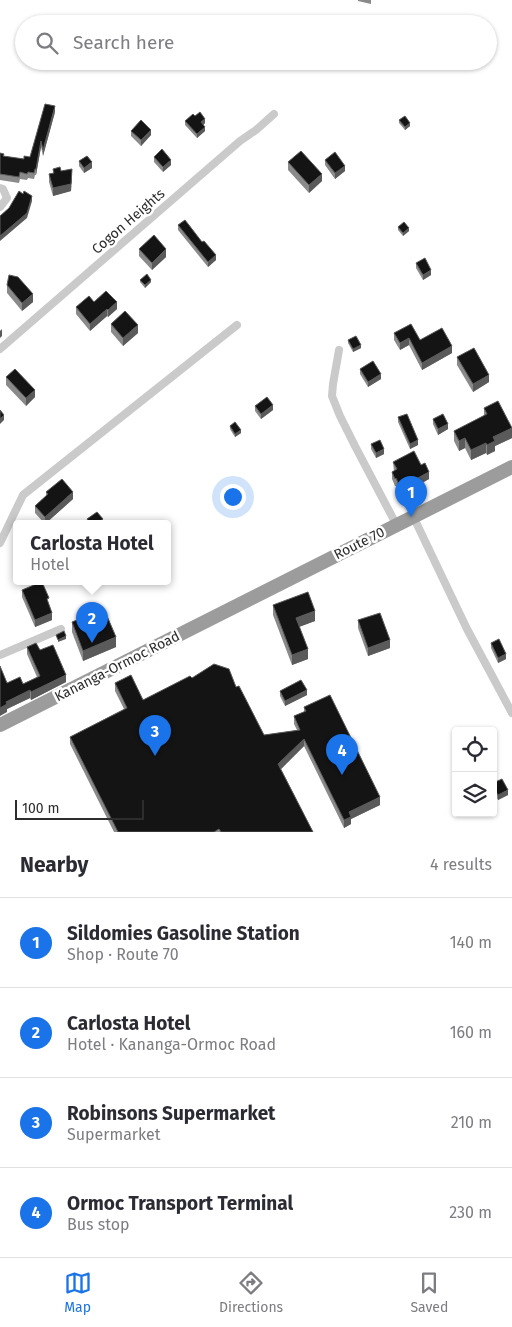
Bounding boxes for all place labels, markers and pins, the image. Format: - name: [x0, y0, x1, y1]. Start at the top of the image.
- pin: 1: [395, 476, 427, 517]
- pin: 2: [76, 602, 108, 643]
- pin: 3: [139, 715, 171, 756]
- pin: 4: [326, 734, 358, 775]

